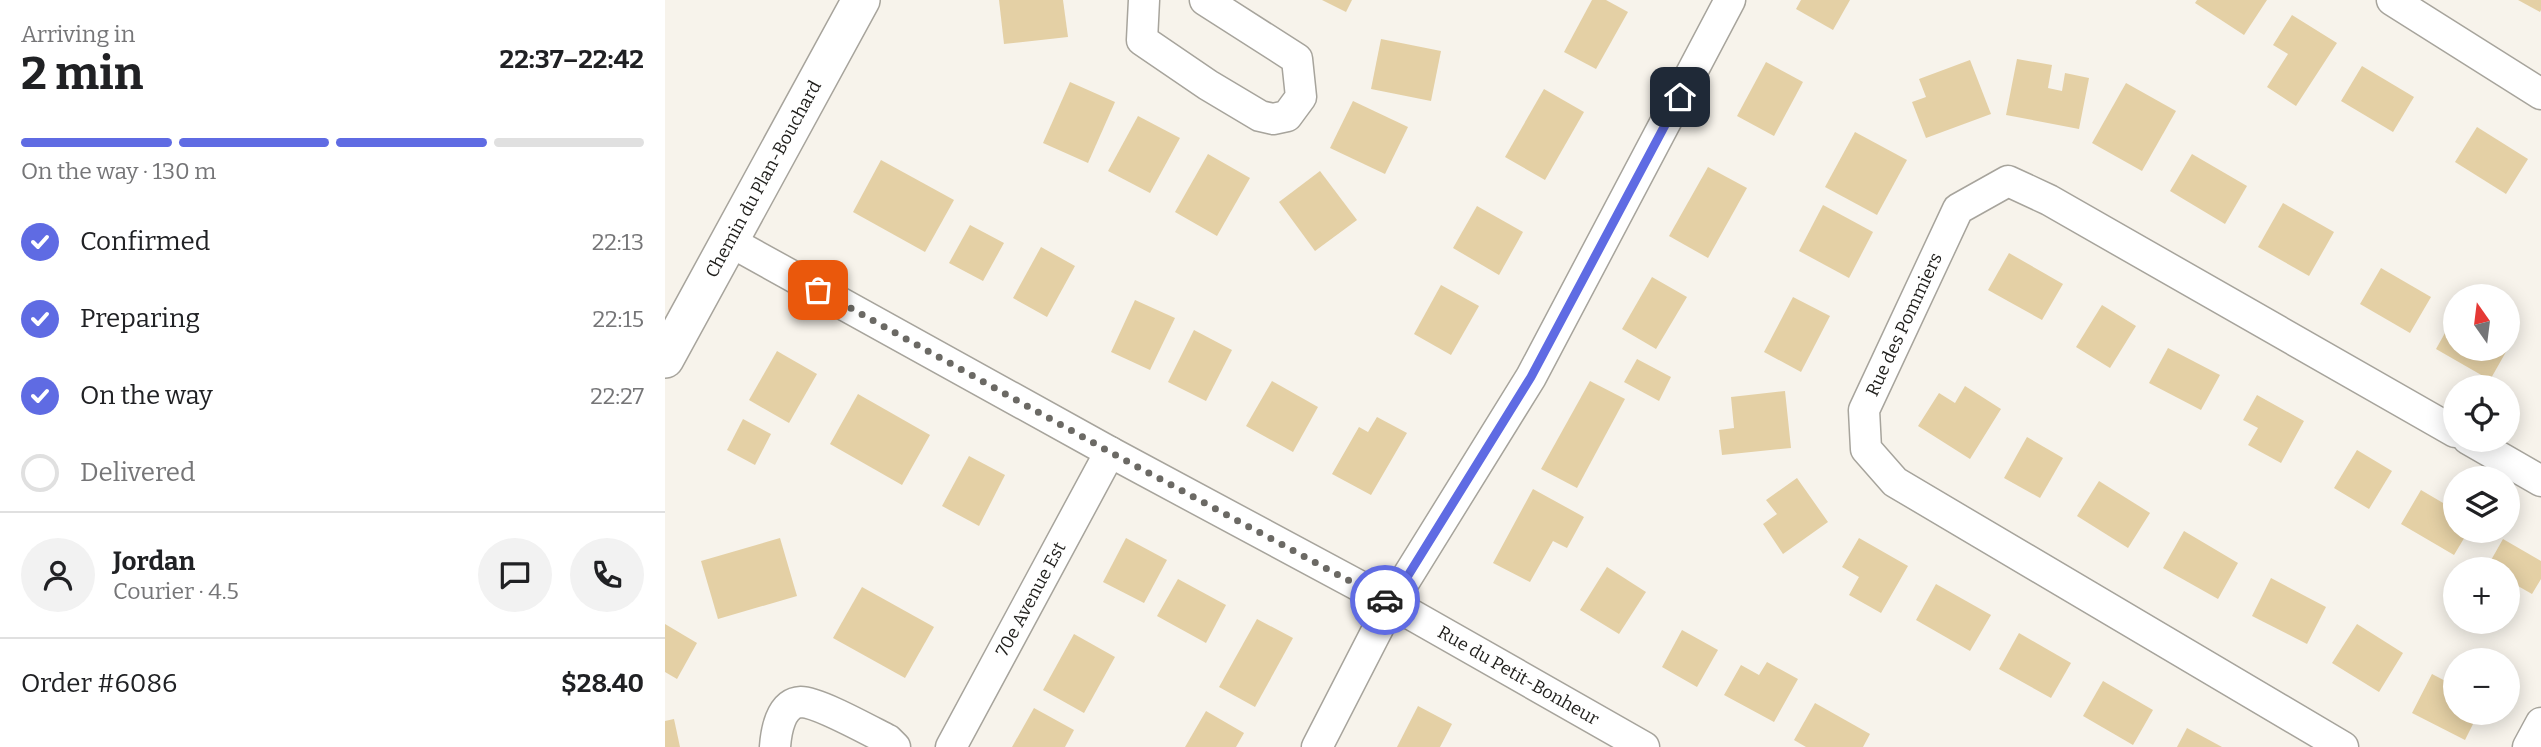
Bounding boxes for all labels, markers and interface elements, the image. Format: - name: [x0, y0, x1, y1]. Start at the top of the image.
- text: Arriving in: [21, 20, 135, 48]
- text: 22:37–22:42: [500, 44, 644, 75]
- text: 2 min: [21, 46, 143, 101]
- pin: [1650, 67, 1710, 127]
- street label: Chemin du Plan-Bouchard: [701, 76, 826, 281]
- icon: home: [1661, 78, 1699, 116]
- text: On the way · 130 m: [21, 157, 216, 185]
- icon: check: [21, 223, 59, 261]
- text: Confirmed: [80, 226, 210, 257]
- text: 22:13: [592, 228, 644, 256]
- street label: Rue des Pommiers: [1861, 249, 1947, 400]
- pin: [788, 260, 848, 320]
- icon: bag: [799, 271, 837, 309]
- north arrow: [2443, 284, 2520, 360]
- map controls: [2443, 284, 2520, 725]
- icon: check: [21, 300, 59, 338]
- text: Preparing: [80, 303, 200, 334]
- text: 22:15: [593, 305, 644, 333]
- button: locate: [2443, 375, 2520, 452]
- icon: check: [21, 377, 59, 415]
- text: On the way: [80, 380, 213, 411]
- text: 22:27: [590, 382, 644, 410]
- text: Delivered: [80, 457, 195, 488]
- button: layers: [2443, 466, 2520, 543]
- button: person: [21, 538, 95, 612]
- button: chat: [478, 538, 552, 612]
- button: phone: [570, 538, 644, 612]
- street label: 70e Avenue Est: [991, 538, 1071, 660]
- text: Jordan: [113, 546, 195, 577]
- button: +: [2443, 557, 2520, 634]
- courier: [1350, 565, 1420, 635]
- text: Courier · 4.5: [113, 577, 239, 605]
- icon: car: [1366, 581, 1404, 619]
- street label: Rue du Petit-Bonheur: [1434, 621, 1603, 730]
- button: −: [2443, 648, 2520, 725]
- text: Order #6086: [21, 668, 177, 699]
- text: $28.40: [561, 668, 644, 699]

